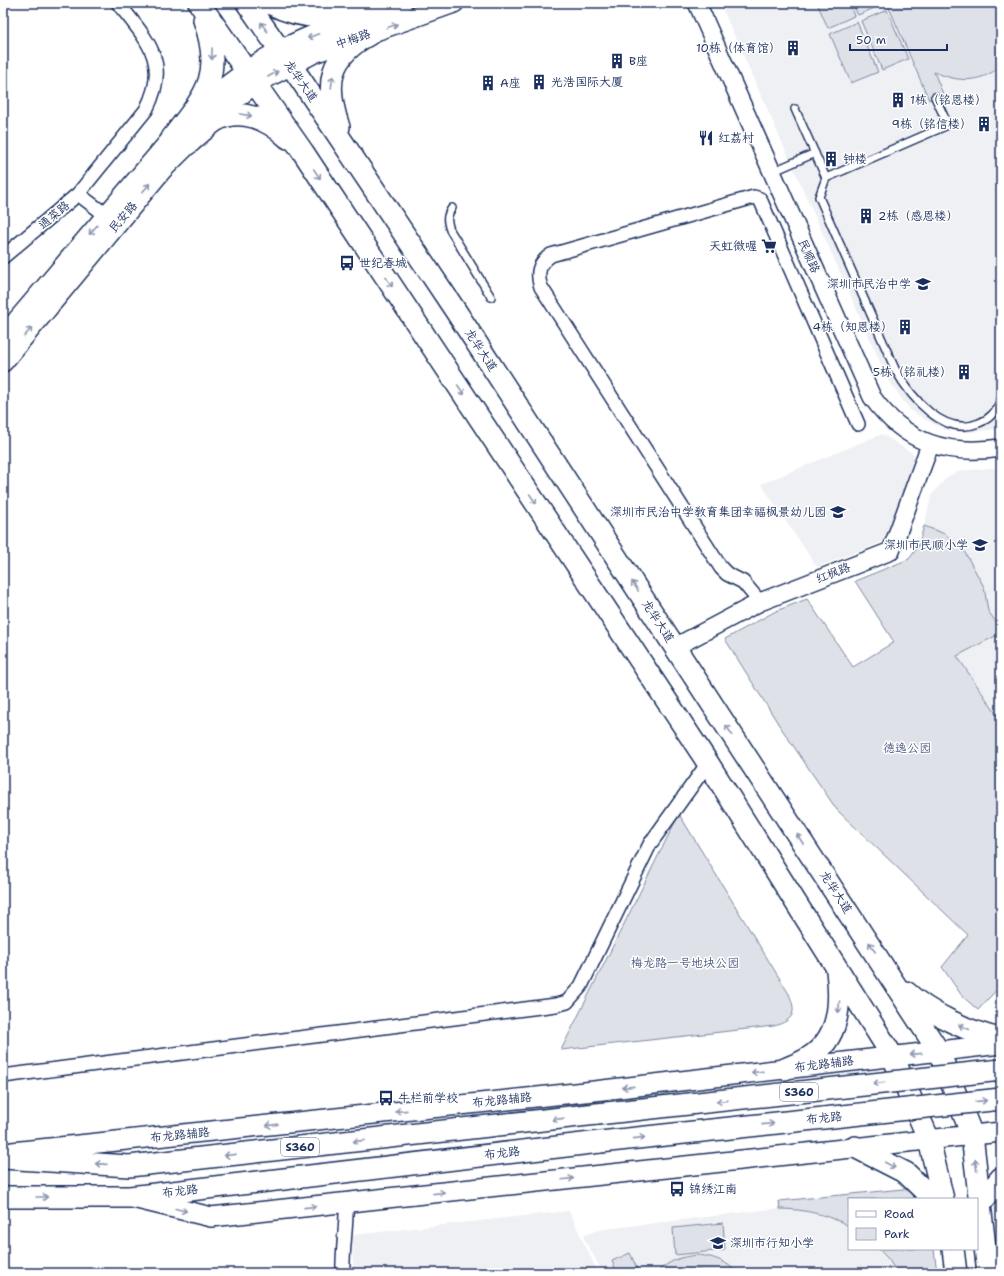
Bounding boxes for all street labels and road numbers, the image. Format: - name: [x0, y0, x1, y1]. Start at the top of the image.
- street label: 中梅路: [333, 26, 373, 52]
- street label: 龙华大道: [281, 57, 321, 105]
- street label: 通菜路: [35, 197, 73, 233]
- street label: 民安路: [105, 198, 141, 236]
- street label: 民顺路: [794, 236, 824, 276]
- street label: 龙华大道: [461, 326, 501, 374]
- street label: 红枫路: [813, 559, 853, 587]
- street label: 龙华大道: [638, 597, 678, 645]
- street label: 龙华大道: [816, 868, 856, 916]
- street label: 布龙路辅路: [793, 1052, 855, 1076]
- road number: S360: [780, 1083, 818, 1101]
- street label: 布龙路辅路: [471, 1089, 533, 1111]
- street label: 布龙路: [805, 1108, 843, 1128]
- street label: 布龙路辅路: [149, 1124, 211, 1146]
- road number: S360: [281, 1138, 319, 1156]
- street label: 布龙路: [483, 1143, 521, 1163]
- street label: 布龙路: [161, 1181, 199, 1201]

